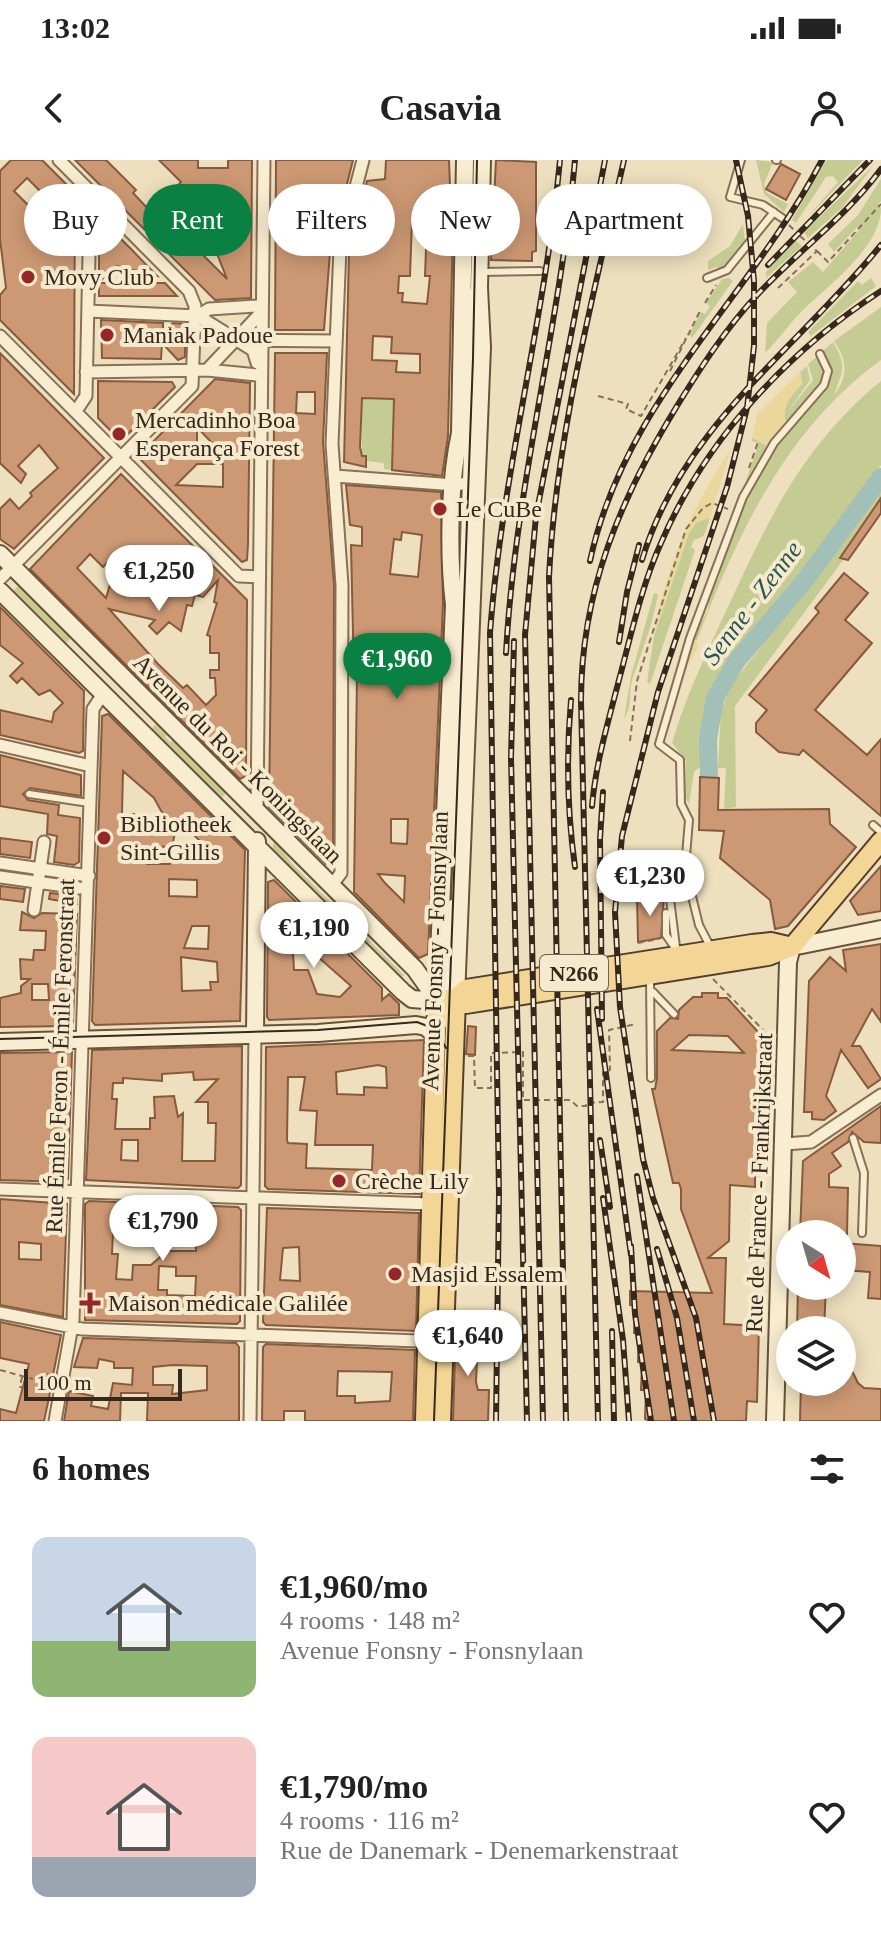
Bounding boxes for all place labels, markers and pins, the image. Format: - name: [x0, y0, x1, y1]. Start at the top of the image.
- place label: Movy Club: [44, 264, 154, 290]
- marker: Movy Club: [19, 268, 37, 286]
- place label: Maniak Padoue: [123, 322, 273, 348]
- marker: Maniak Padoue: [98, 326, 116, 344]
- place label: Mercadinho Boa Esperança Forest: [135, 407, 300, 461]
- marker: Mercadinho Boa Esperança Forest: [110, 425, 128, 443]
- place label: Le CuBe: [456, 496, 542, 522]
- marker: Le CuBe: [431, 500, 449, 518]
- pin: €1,250: [94, 545, 224, 613]
- pin: €1,960: [332, 633, 462, 701]
- place label: Bibliotheek Sint-Gillis: [120, 811, 232, 865]
- marker: Bibliotheek Sint-Gillis: [95, 829, 113, 847]
- pin: €1,230: [585, 850, 715, 918]
- pin: €1,190: [249, 902, 379, 970]
- place label: Crèche Lily: [355, 1168, 469, 1194]
- marker: Crèche Lily: [330, 1172, 348, 1190]
- pin: €1,790: [98, 1195, 228, 1263]
- place label: Masjid Essalem: [411, 1261, 564, 1287]
- marker: Masjid Essalem: [386, 1265, 404, 1283]
- place label: Maison médicale Galilée: [108, 1290, 348, 1316]
- marker: Maison médicale Galilée: [79, 1292, 101, 1314]
- pin: €1,640: [403, 1310, 533, 1378]

